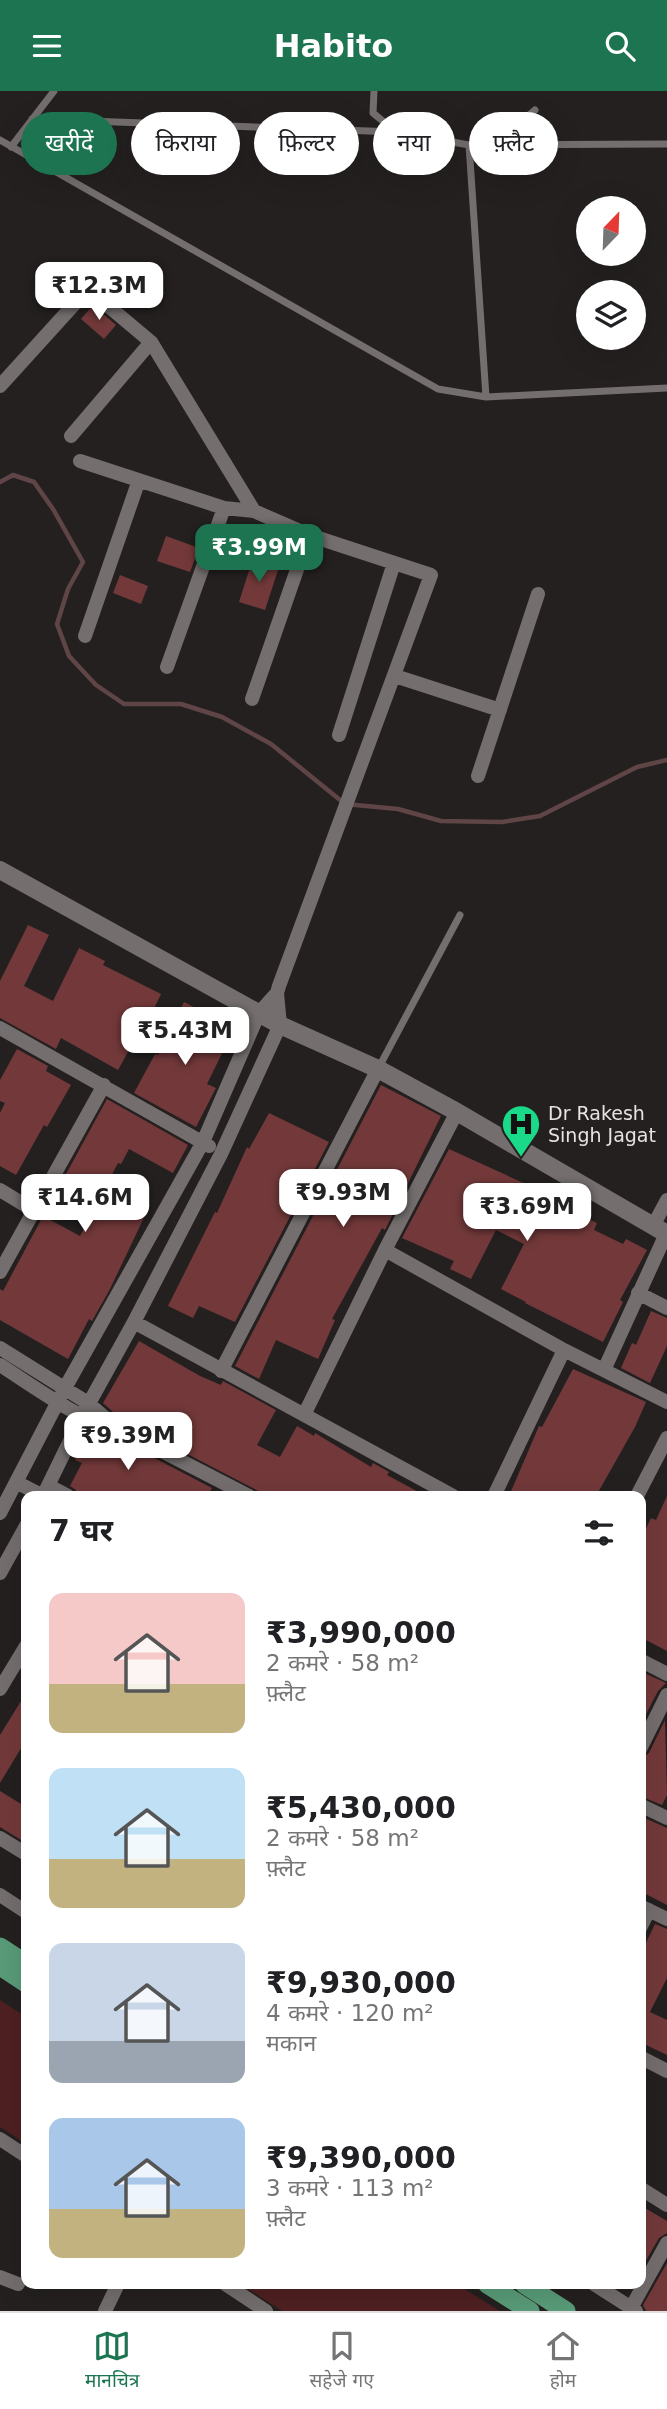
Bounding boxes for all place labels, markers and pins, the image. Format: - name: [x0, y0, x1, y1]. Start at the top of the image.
- pin: ₹12.3M: [42, 263, 156, 322]
- pin: ₹3.99M: [202, 525, 316, 584]
- pin: ₹5.43M: [128, 1007, 242, 1067]
- place label: Dr Rakesh Singh Jagat: [548, 1102, 656, 1146]
- hospital icon: Dr Rakesh Singh Jagat: [500, 1103, 542, 1158]
- pin: ₹9.93M: [286, 1169, 400, 1229]
- pin: ₹14.6M: [28, 1175, 142, 1234]
- pin: ₹3.69M: [470, 1183, 584, 1243]
- pin: ₹9.39M: [71, 1413, 185, 1472]

